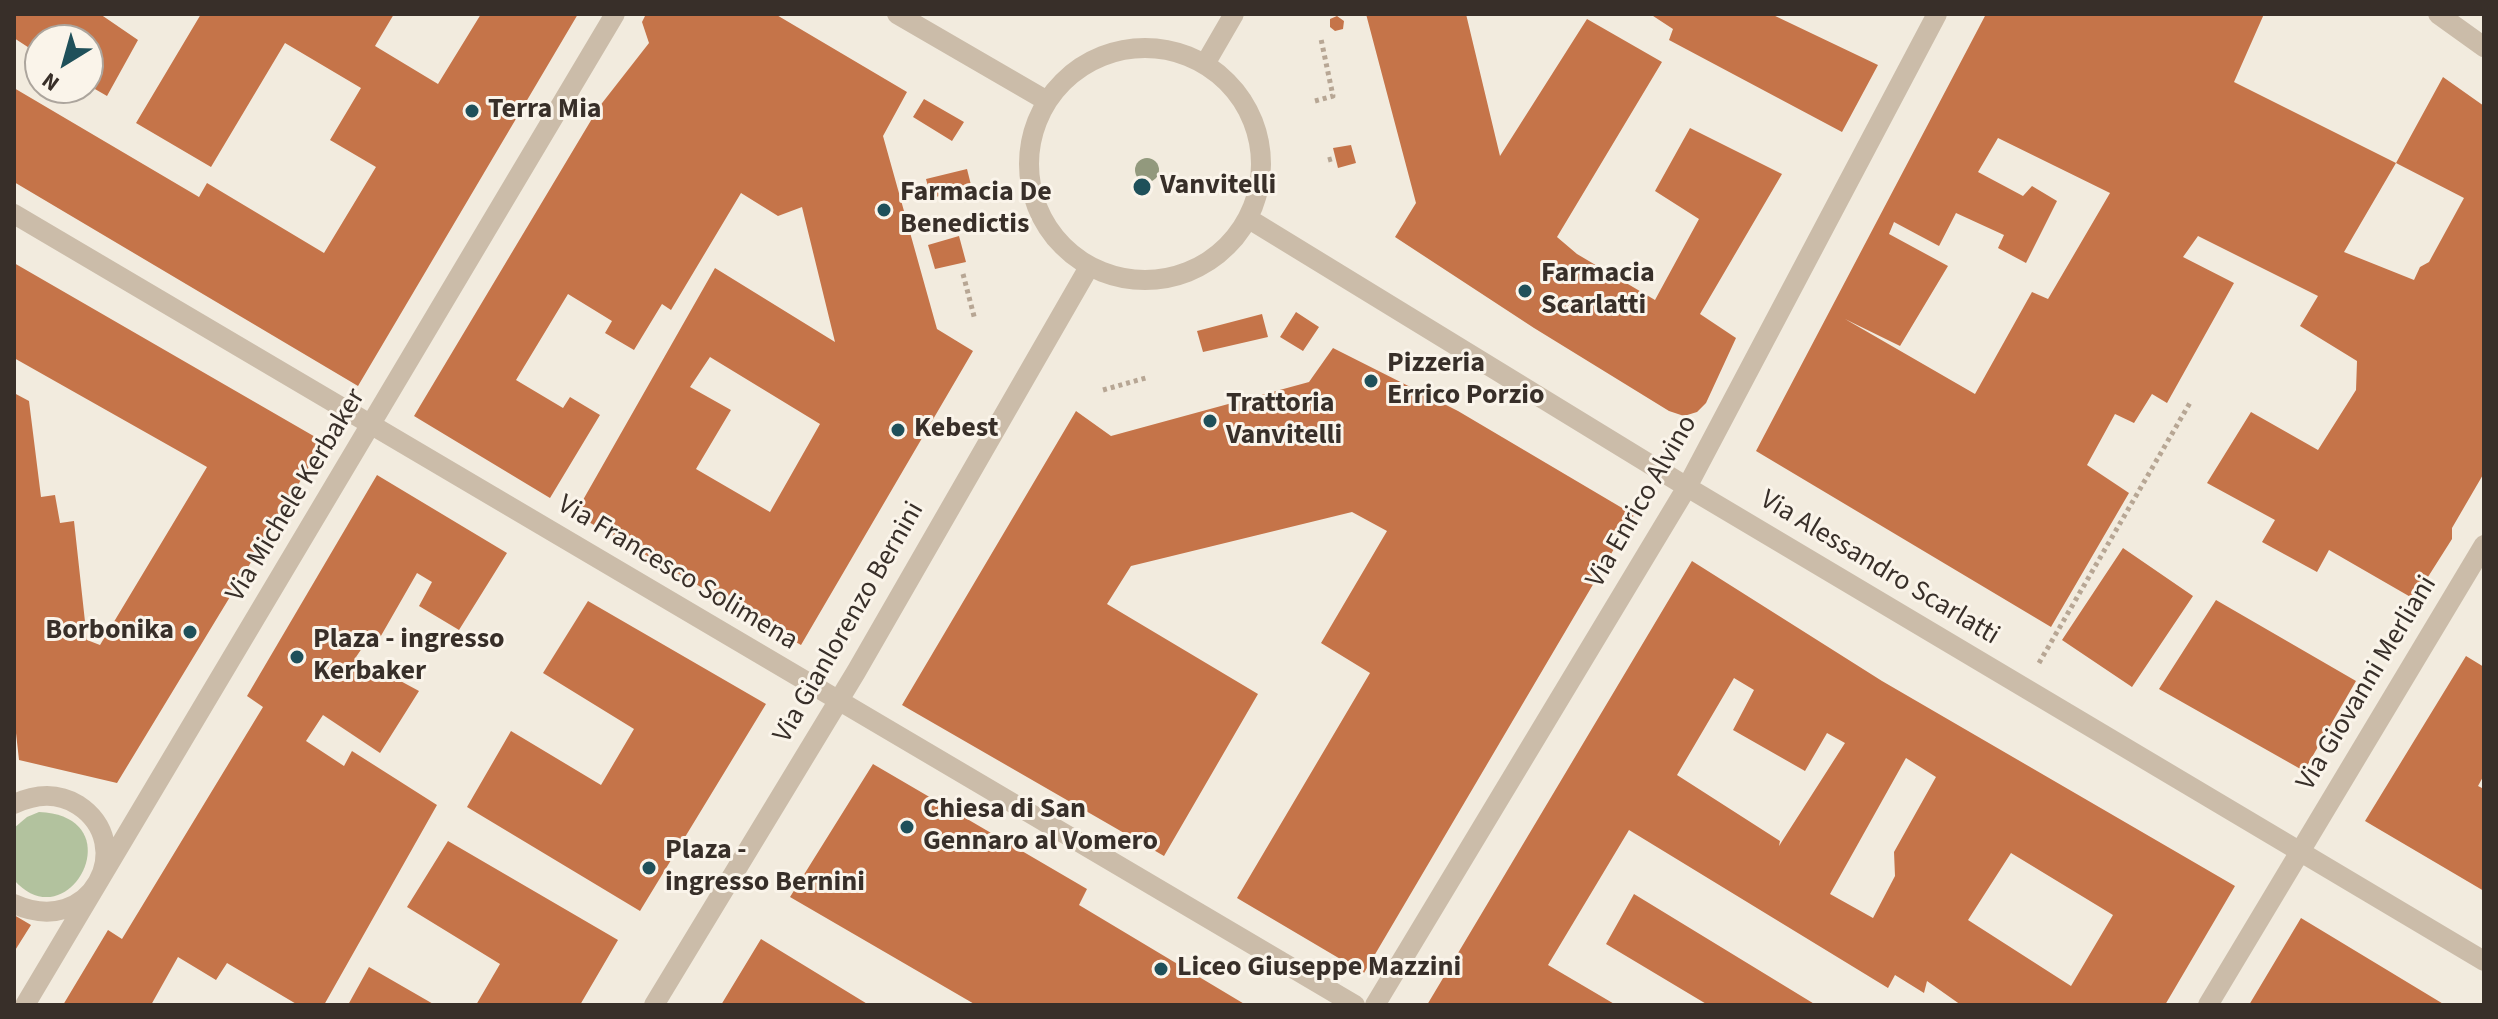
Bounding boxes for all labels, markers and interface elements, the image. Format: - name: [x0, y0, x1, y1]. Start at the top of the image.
- north arrow: [24, 24, 104, 104]
- text: N: [35, 64, 66, 99]
- place label: Terra Mia: [488, 94, 602, 128]
- marker: Terra Mia: [463, 102, 481, 120]
- place label: Vanvitelli: [1160, 170, 1276, 204]
- marker: Vanvitelli: [1131, 176, 1153, 198]
- place label: Farmacia De Benedictis: [900, 177, 1052, 243]
- marker: Farmacia De Benedictis: [875, 201, 893, 219]
- place label: Farmacia Scarlatti: [1541, 258, 1655, 324]
- marker: Farmacia Scarlatti: [1516, 282, 1534, 300]
- place label: Pizzeria Errico Porzio: [1387, 348, 1545, 414]
- marker: Pizzeria Errico Porzio: [1362, 372, 1380, 390]
- street label: Via Michele Kerbaker: [220, 383, 374, 609]
- place label: Trattoria Vanvitelli: [1226, 388, 1342, 454]
- street label: Via Enrico Alvino: [1580, 410, 1706, 594]
- marker: Trattoria Vanvitelli: [1201, 412, 1219, 430]
- place label: Kebest: [914, 413, 998, 447]
- marker: Kebest: [889, 421, 907, 439]
- street label: Via Alessandro Scarlatti: [1753, 484, 2005, 654]
- street label: Via Francesco Solimena: [551, 489, 803, 659]
- street label: Via Gianlorenzo Bernini: [767, 497, 933, 749]
- street label: Via Giovanni Merliani: [2291, 571, 2445, 797]
- place label: Borbonika: [45, 615, 174, 649]
- marker: Borbonika: [181, 623, 199, 641]
- place label: Plaza - ingresso Kerbaker: [313, 624, 505, 690]
- marker: Plaza - ingresso Kerbaker: [288, 648, 306, 666]
- place label: Chiesa di San Gennaro al Vomero: [923, 794, 1158, 860]
- marker: Chiesa di San Gennaro al Vomero: [898, 818, 916, 836]
- place label: Plaza - ingresso Bernini: [665, 835, 865, 901]
- marker: Plaza - ingresso Bernini: [640, 859, 658, 877]
- place label: Liceo Giuseppe Mazzini: [1177, 952, 1461, 986]
- marker: Liceo Giuseppe Mazzini: [1152, 960, 1170, 978]

